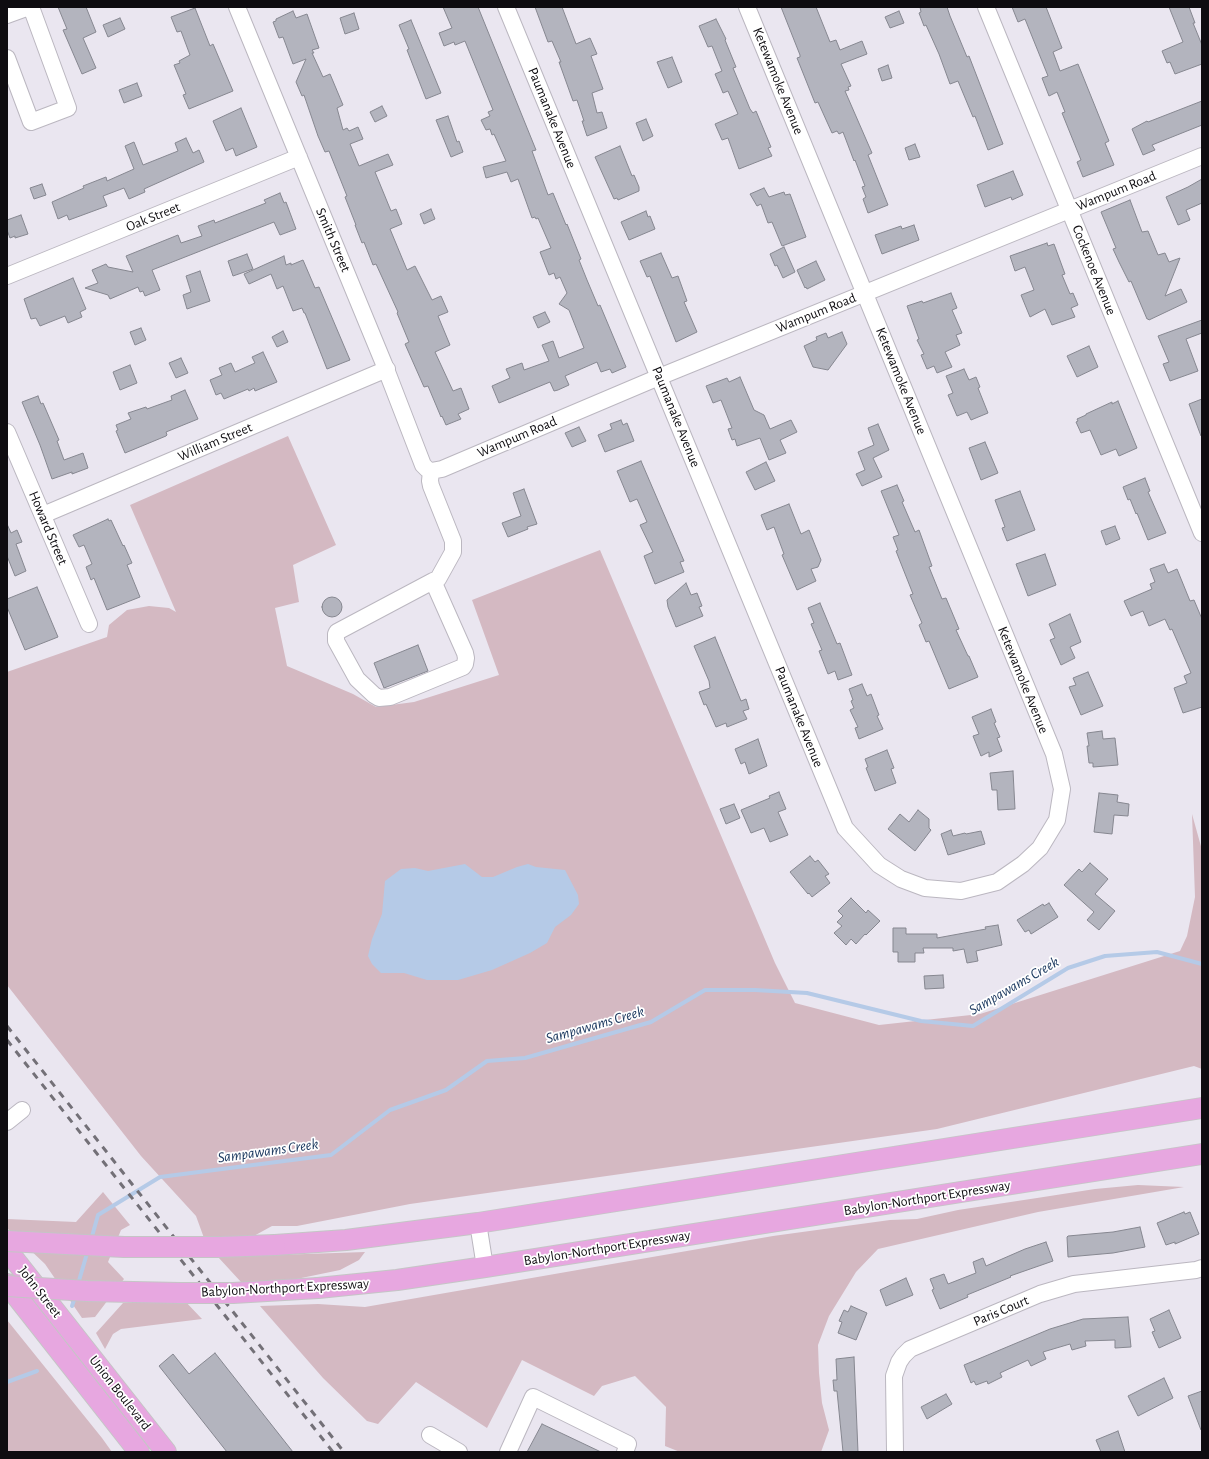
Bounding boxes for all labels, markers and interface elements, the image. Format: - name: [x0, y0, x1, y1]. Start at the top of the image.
- street label: Ketewamoke Avenue: [749, 25, 807, 137]
- street label: Paumanake Avenue: [524, 65, 580, 171]
- street label: Wampum Road: [1074, 167, 1158, 215]
- street label: Oak Street: [123, 199, 183, 235]
- street label: Smith Street: [312, 205, 354, 275]
- street label: Cockenoe Avenue: [1068, 223, 1120, 317]
- street label: Wampum Road: [774, 289, 858, 337]
- street label: Ketewamoke Avenue: [872, 325, 930, 437]
- street label: Paumanake Avenue: [648, 364, 704, 470]
- street label: Wampum Road: [475, 413, 559, 461]
- street label: William Street: [175, 419, 255, 465]
- street label: Howard Street: [25, 489, 71, 567]
- street label: Ketewamoke Avenue: [994, 624, 1052, 736]
- street label: Paumanake Avenue: [771, 664, 827, 770]
- water label: Sampawams Creek: [966, 953, 1062, 1019]
- water label: Sampawams Creek: [544, 1002, 646, 1048]
- water label: Sampawams Creek: [217, 1135, 319, 1167]
- street label: Babylon-Northport Expressway: [843, 1177, 1011, 1219]
- street label: Babylon-Northport Expressway: [523, 1227, 691, 1269]
- street label: John Street: [15, 1263, 65, 1321]
- street label: Babylon-Northport Expressway: [201, 1275, 369, 1301]
- street label: Paris Court: [971, 1292, 1031, 1330]
- street label: Union Boulevard: [86, 1352, 154, 1434]

